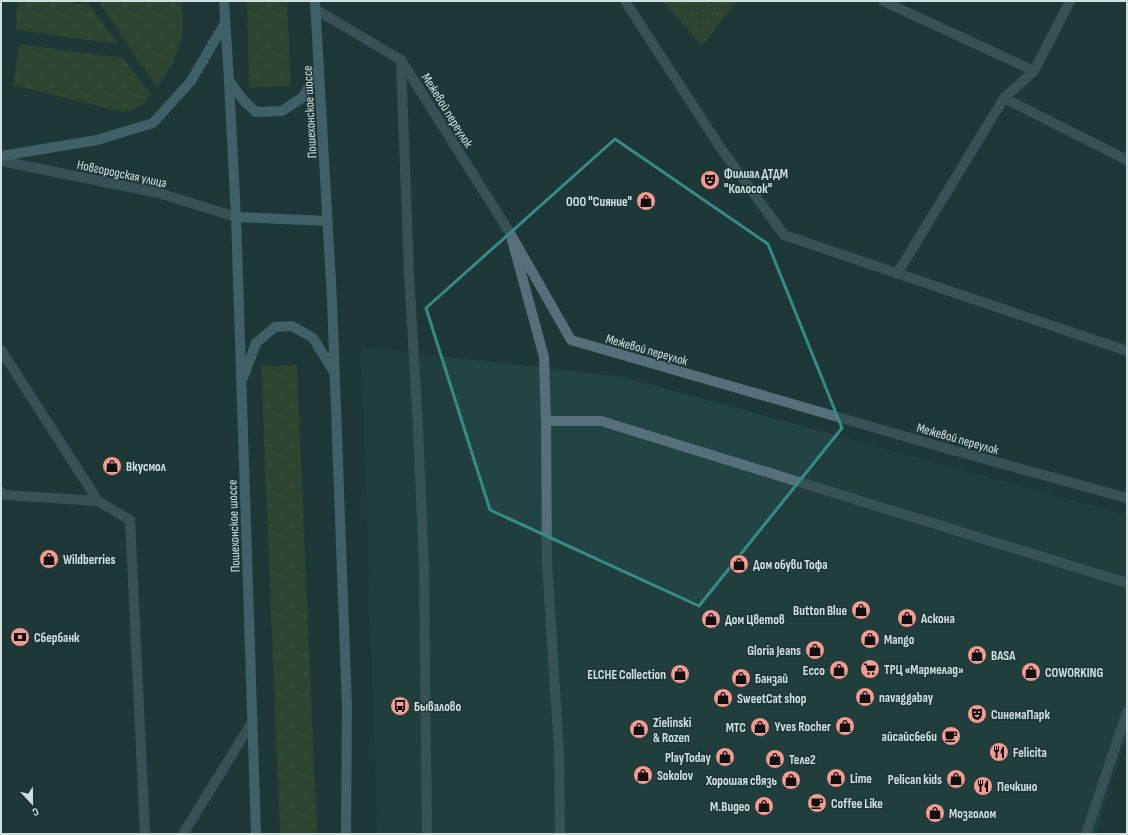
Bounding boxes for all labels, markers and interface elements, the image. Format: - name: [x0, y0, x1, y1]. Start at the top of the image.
- street label: Пошехонское шоссе: [300, 65, 320, 159]
- street label: Межевой переулок: [418, 70, 476, 151]
- street label: Новгородская улица: [75, 157, 168, 191]
- place label: Филиал ДТДМ "Колосок": [724, 166, 788, 197]
- theatre icon: Филиал ДТДМ "Колосок": [699, 169, 721, 191]
- shop icon: ООО "Сияние": [635, 190, 657, 212]
- place label: ООО "Сияние": [566, 194, 632, 210]
- street label: Межевой переулок: [604, 331, 690, 369]
- street label: Межевой переулок: [915, 420, 1001, 458]
- shop icon: Вкусмол: [101, 455, 123, 477]
- place label: Вкусмол: [126, 459, 167, 475]
- street label: Пошехонское шоссе: [224, 479, 244, 573]
- shop icon: Wildberries: [38, 548, 60, 570]
- place label: Wildberries: [63, 552, 115, 568]
- shop icon: Дом обуви Тофа: [728, 553, 750, 575]
- place label: Дом обуви Тофа: [753, 557, 828, 573]
- shop icon: Button Blue: [850, 599, 872, 621]
- place label: Button Blue: [793, 603, 847, 619]
- shop icon: Аскона: [896, 607, 918, 629]
- shop icon: Дом Цветов: [700, 608, 722, 630]
- place label: Аскона: [920, 611, 955, 627]
- place label: Дом Цветов: [725, 612, 785, 628]
- bank icon: Сбербанк: [9, 626, 31, 648]
- shop icon: Mango: [859, 628, 881, 650]
- place label: Сбербанк: [34, 630, 80, 646]
- place label: Mango: [884, 632, 915, 648]
- shop icon: Gloria Jeans: [804, 639, 826, 661]
- place label: Gloria Jeans: [747, 643, 801, 659]
- shop icon: BASA: [966, 644, 988, 666]
- place label: BASA: [991, 648, 1016, 664]
- supermarket icon: ТРЦ «Мармелад»: [859, 658, 881, 680]
- shop icon: Ecco: [828, 659, 850, 681]
- shop icon: COWORKING: [1020, 661, 1042, 683]
- place label: ТРЦ «Мармелад»: [884, 662, 964, 678]
- shop icon: ELCHE Collection: [669, 663, 691, 685]
- place label: Ecco: [803, 663, 825, 679]
- place label: COWORKING: [1045, 665, 1104, 681]
- place label: ELCHE Collection: [587, 667, 666, 683]
- shop icon: Банзай: [730, 667, 752, 689]
- place label: Банзай: [755, 671, 788, 687]
- shop icon: navaggabay: [854, 686, 876, 708]
- shop icon: SweetCat shop: [712, 687, 734, 709]
- place label: navaggabay: [879, 690, 934, 706]
- place label: SweetCat shop: [737, 691, 807, 707]
- bus stop icon: Бывалово: [389, 695, 411, 717]
- place label: Бывалово: [414, 699, 462, 715]
- theatre icon: СинемаПарк: [966, 703, 988, 725]
- place label: СинемаПарк: [991, 707, 1050, 723]
- place label: Zielinski & Rozen: [653, 715, 692, 746]
- shop icon: Yves Rocher: [834, 715, 856, 737]
- shop icon: МТС: [749, 716, 771, 738]
- shop icon: Zielinski & Rozen: [628, 718, 650, 740]
- place label: Yves Rocher: [775, 719, 831, 735]
- place label: МТС: [726, 720, 746, 736]
- cafe icon: айсайсбеби: [940, 725, 962, 747]
- place label: айсайсбеби: [882, 729, 937, 745]
- restaurant icon: Felicita: [988, 741, 1010, 763]
- place label: Felicita: [1013, 745, 1047, 761]
- shop icon: PlayToday: [714, 746, 736, 768]
- shop icon: Теле2: [764, 748, 786, 770]
- place label: PlayToday: [665, 750, 712, 766]
- place label: Теле2: [789, 752, 816, 768]
- shop icon: Sokolov: [632, 764, 654, 786]
- shop icon: Lime: [825, 767, 847, 789]
- place label: Sokolov: [657, 768, 694, 784]
- shop icon: Pelican kids: [945, 768, 967, 790]
- shop icon: Хорошая связь: [780, 769, 802, 791]
- place label: Lime: [850, 771, 872, 787]
- place label: Pelican kids: [888, 772, 942, 788]
- place label: Хорошая связь: [705, 773, 778, 789]
- restaurant icon: Печкино: [972, 775, 994, 797]
- place label: Печкино: [997, 779, 1038, 795]
- north arrow: [12, 783, 52, 823]
- cafe icon: Coffee Like: [806, 792, 828, 814]
- shop icon: М.Видео: [753, 795, 775, 817]
- place label: Coffee Like: [831, 796, 883, 812]
- place label: М.Видео: [710, 799, 750, 815]
- shop icon: Мозголом: [924, 802, 946, 824]
- text: С: [30, 805, 41, 819]
- place label: Мозголом: [949, 806, 996, 822]

